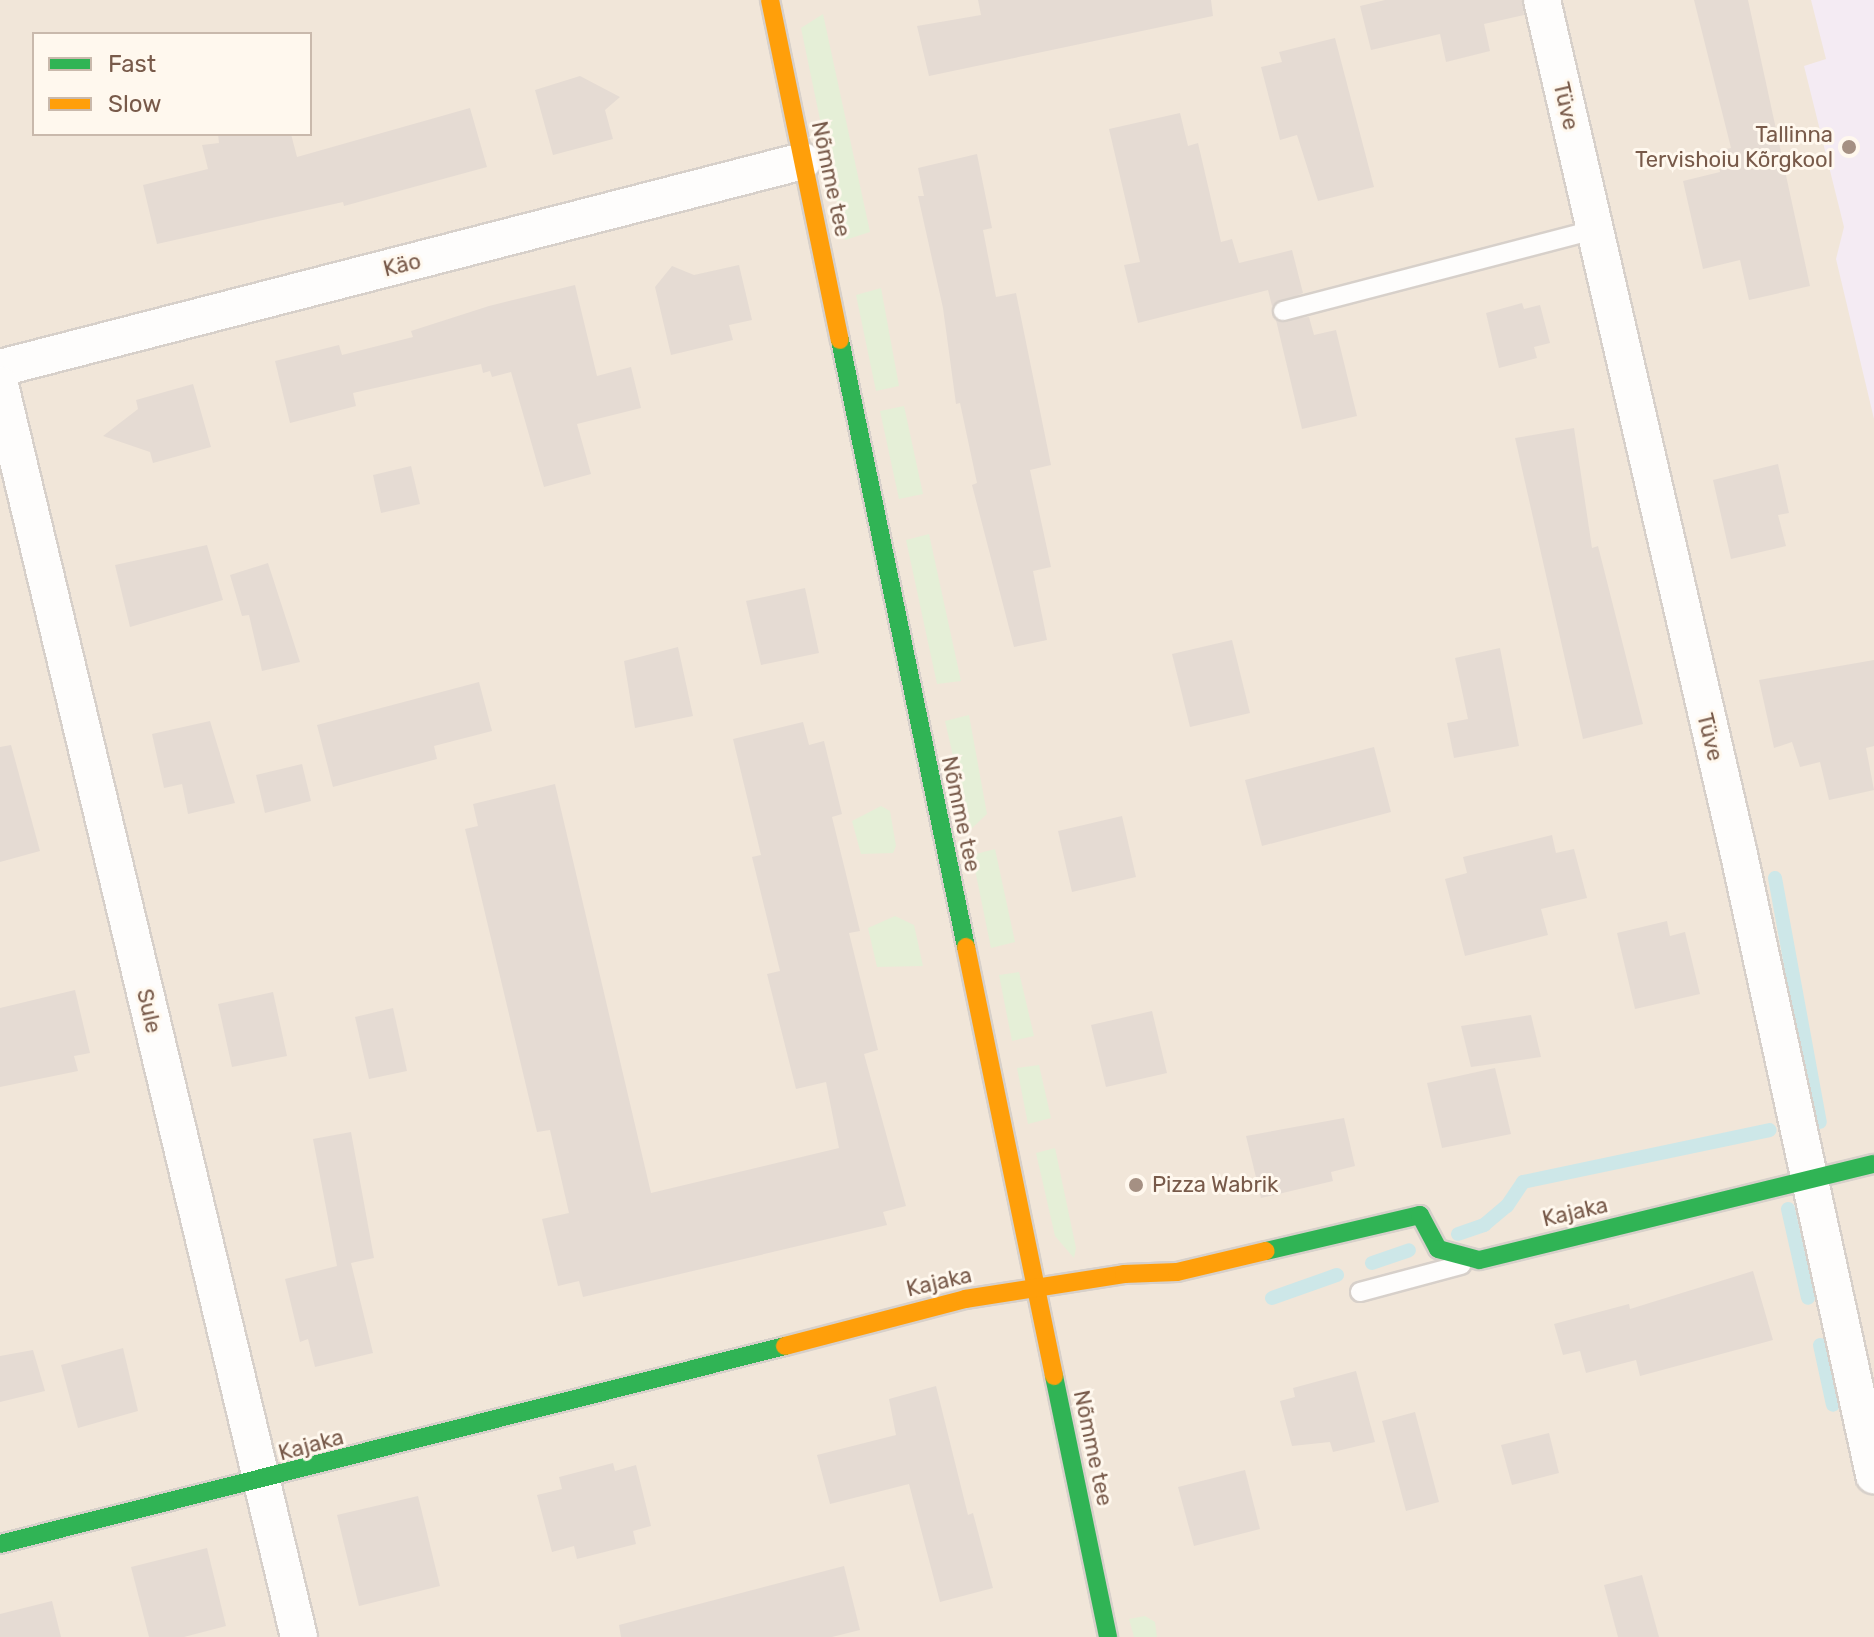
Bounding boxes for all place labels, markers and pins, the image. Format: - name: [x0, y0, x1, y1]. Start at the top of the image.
- place label: Tallinna Tervishoiu Kõrgkool: [1635, 121, 1833, 172]
- marker: Tallinna Tervishoiu Kõrgkool: [1840, 138, 1858, 156]
- place label: Pizza Wabrik: [1152, 1172, 1279, 1198]
- marker: Pizza Wabrik: [1127, 1176, 1145, 1194]

